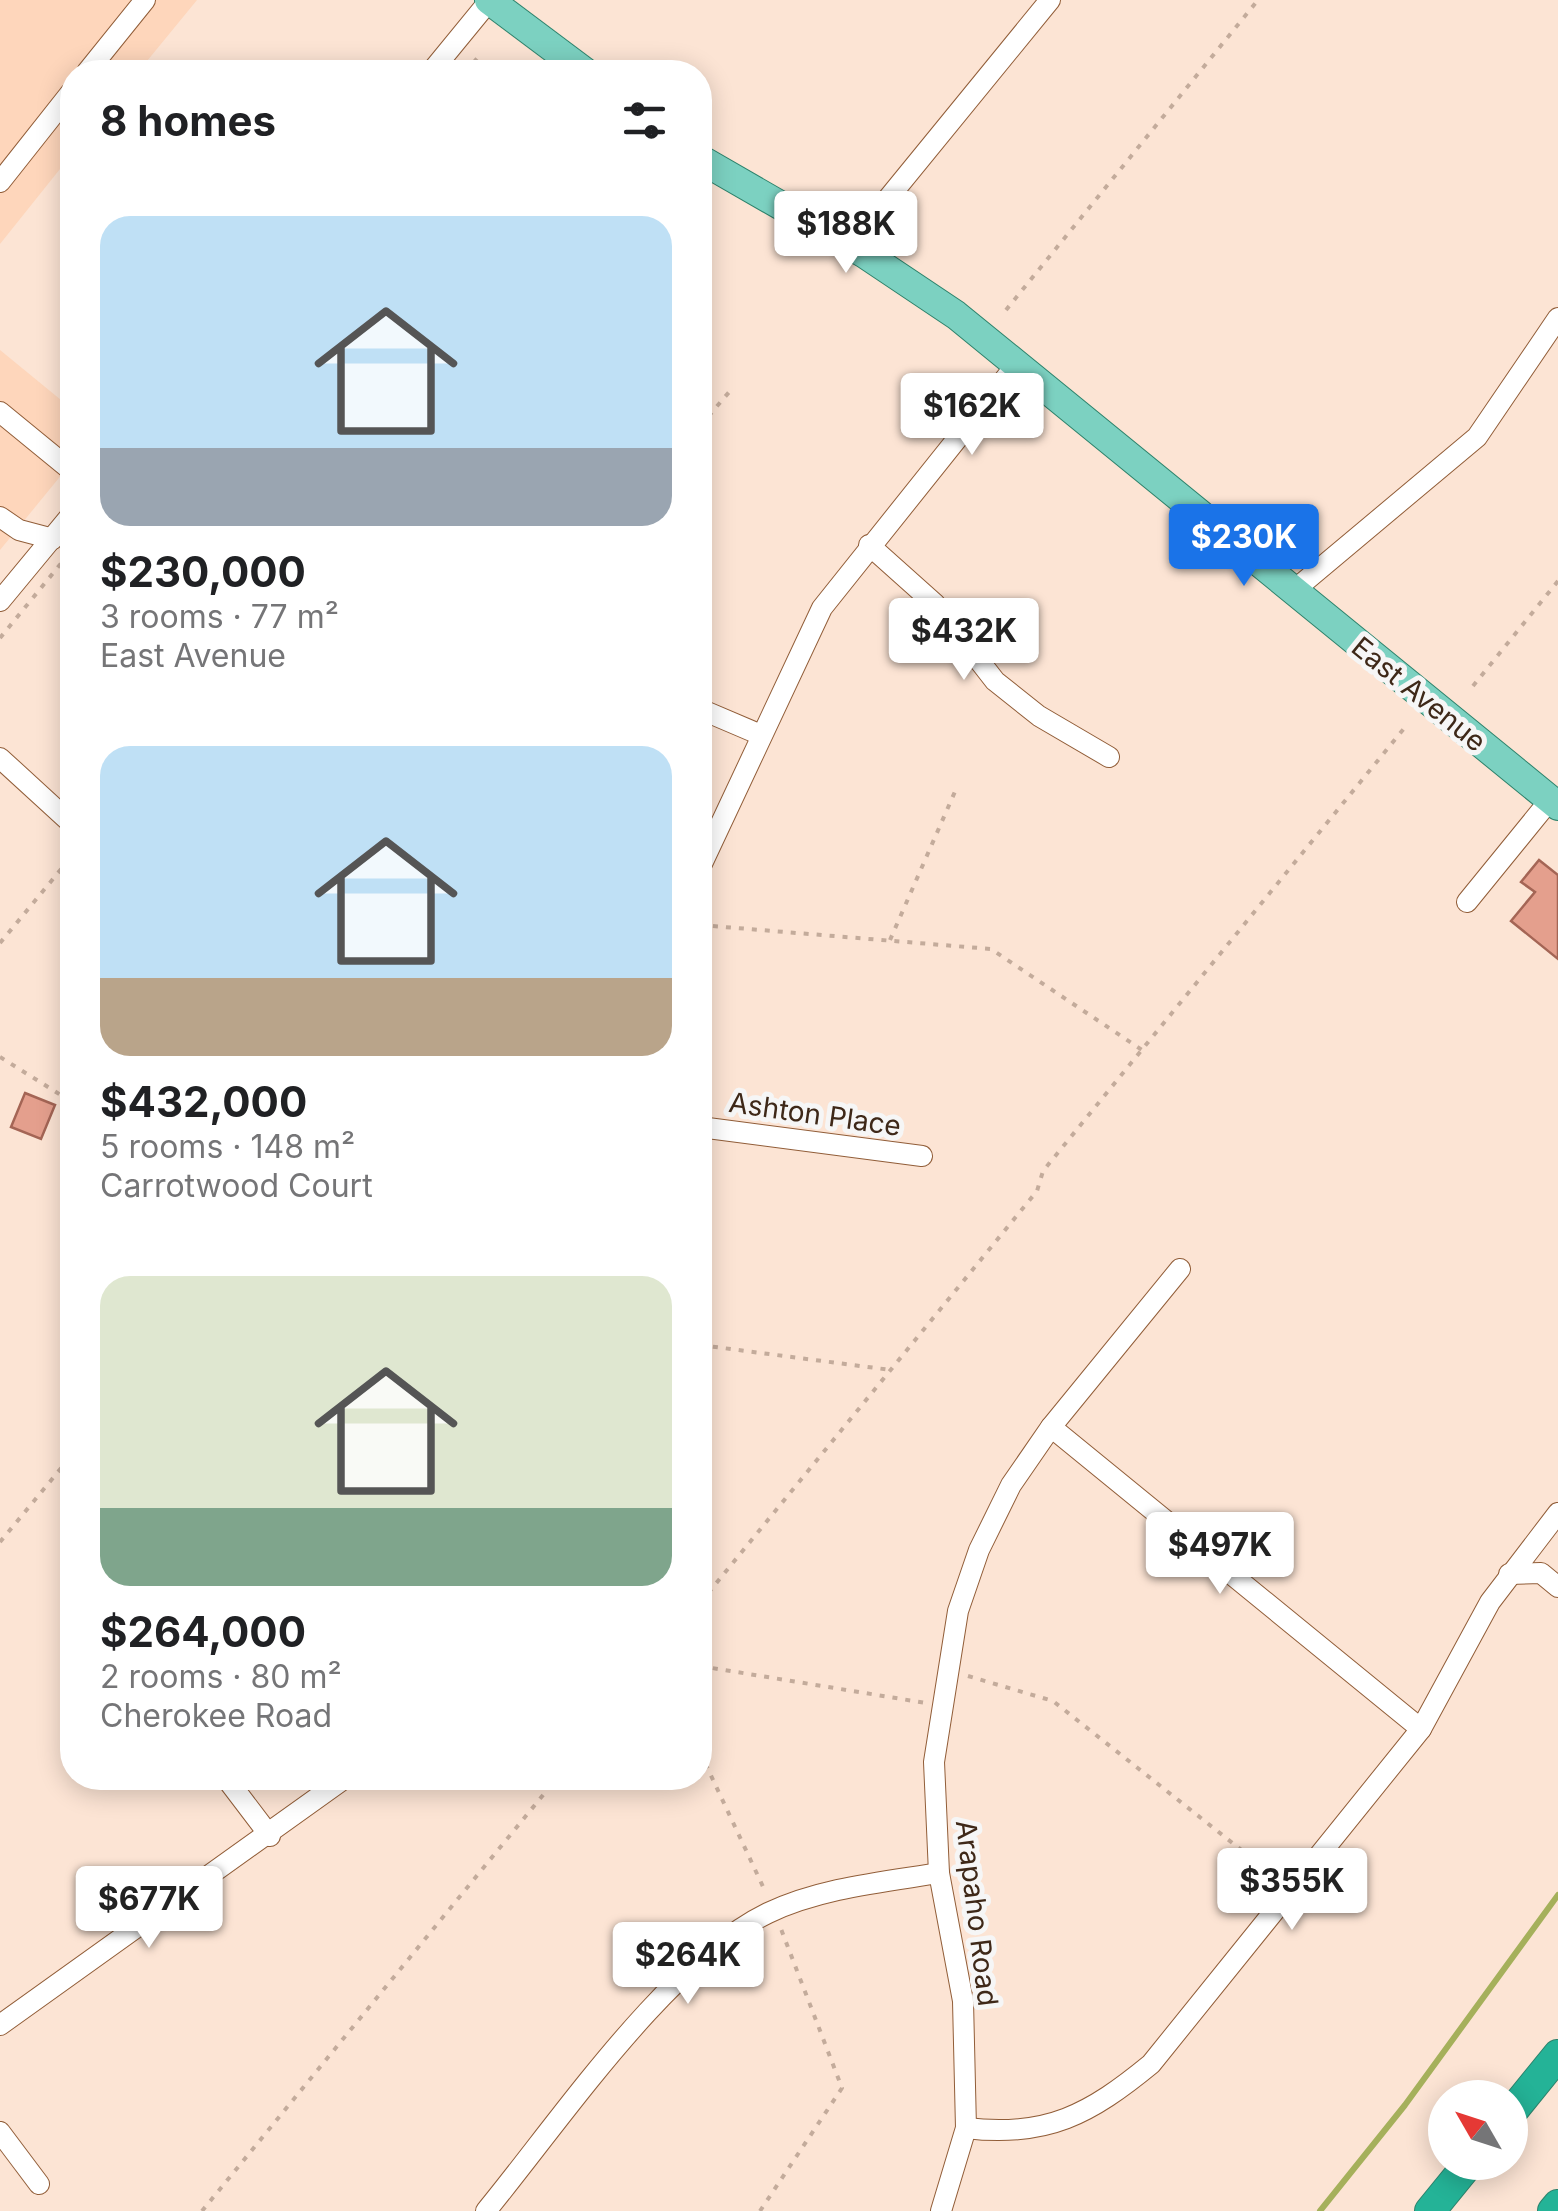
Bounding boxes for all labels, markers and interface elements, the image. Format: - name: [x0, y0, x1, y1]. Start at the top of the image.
- icon: filters: [617, 93, 672, 148]
- text: 8 homes: [100, 95, 276, 146]
- pin: $188K: [776, 191, 916, 276]
- text: $188K: [796, 204, 896, 243]
- icon: home: [296, 281, 476, 461]
- pin: $162K: [902, 373, 1042, 458]
- text: $162K: [923, 386, 1021, 425]
- pin: $230K: [1174, 504, 1314, 589]
- text: $230K: [1191, 517, 1297, 556]
- text: $230,000: [100, 546, 306, 597]
- text: 3 rooms · 77 m²: [100, 597, 339, 636]
- pin: $432K: [894, 598, 1034, 683]
- text: $432K: [911, 611, 1017, 650]
- street label: East Avenue: [1345, 630, 1493, 758]
- text: East Avenue: [100, 636, 286, 675]
- icon: home: [296, 811, 476, 991]
- text: $432,000: [100, 1076, 307, 1127]
- street label: Ashton Place: [727, 1085, 903, 1143]
- text: 5 rooms · 148 m²: [100, 1127, 355, 1166]
- text: Carrotwood Court: [100, 1166, 373, 1205]
- icon: home: [296, 1341, 476, 1521]
- pin: $497K: [1150, 1512, 1290, 1597]
- text: $497K: [1168, 1525, 1272, 1564]
- text: $264,000: [100, 1606, 306, 1657]
- text: 2 rooms · 80 m²: [100, 1657, 342, 1696]
- text: Cherokee Road: [100, 1696, 332, 1735]
- street label: Arapaho Road: [949, 1818, 1005, 2008]
- pin: $355K: [1222, 1848, 1362, 1933]
- text: $355K: [1239, 1861, 1345, 1900]
- pin: $677K: [79, 1866, 219, 1951]
- text: $677K: [98, 1879, 200, 1918]
- pin: $264K: [618, 1922, 758, 2007]
- text: $264K: [635, 1935, 741, 1974]
- north arrow: [1428, 2080, 1528, 2180]
- map controls: [1428, 2080, 1528, 2180]

